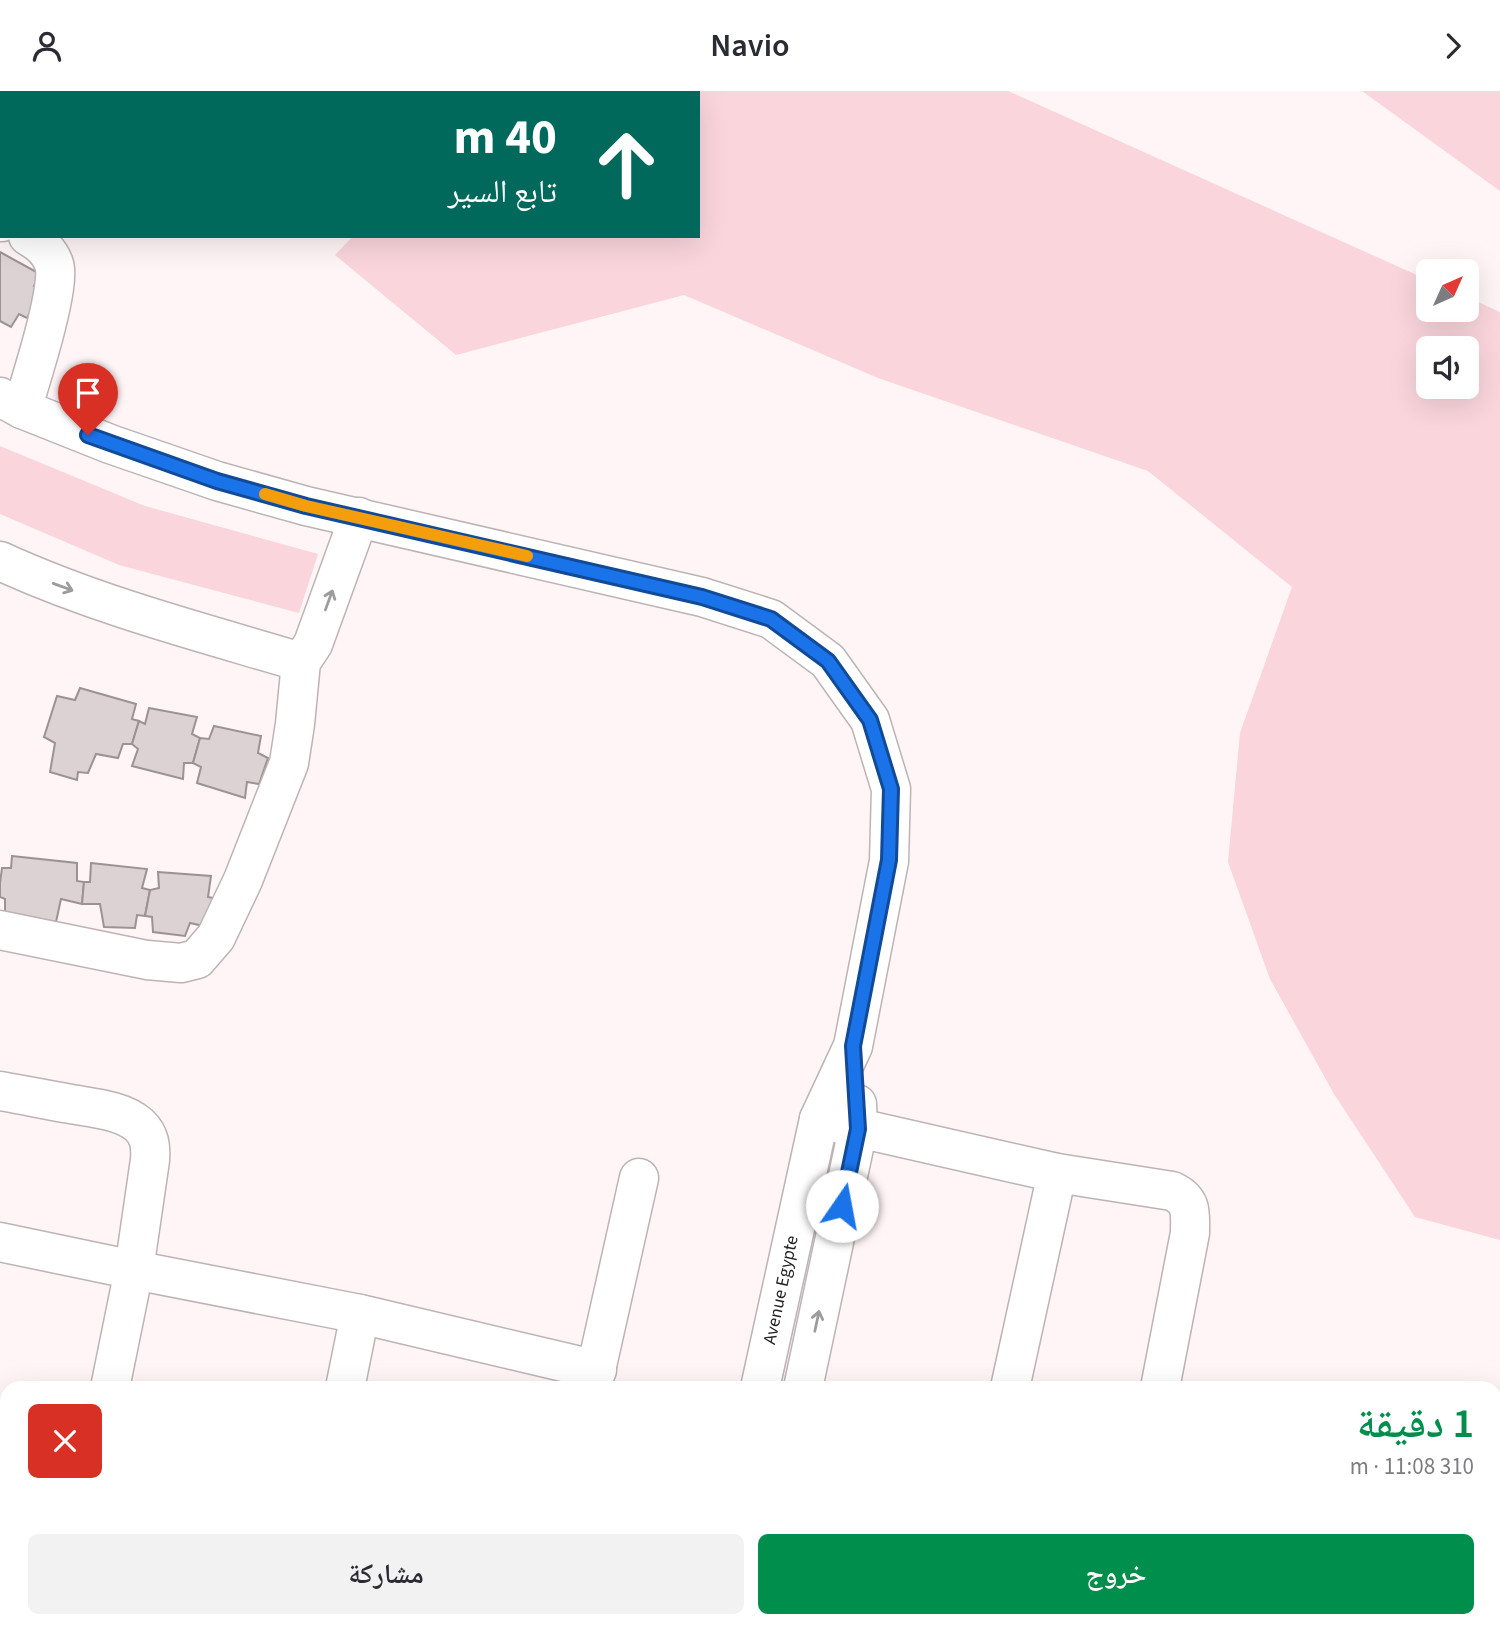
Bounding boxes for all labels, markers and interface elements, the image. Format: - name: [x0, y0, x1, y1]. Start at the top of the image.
- text: Navio: [710, 23, 790, 69]
- icon: person: [28, 27, 66, 65]
- icon: forward: [1434, 27, 1472, 65]
- text: 40 m: [453, 103, 557, 173]
- icon: ahead: [581, 119, 672, 210]
- text: تابع السير: [447, 169, 557, 215]
- north arrow: [1416, 259, 1479, 322]
- map controls: [1416, 259, 1479, 399]
- button: sound: [1416, 336, 1479, 399]
- pin: [58, 363, 118, 435]
- icon: arrive: [69, 374, 107, 412]
- one-way arrow: [52, 581, 74, 594]
- one-way arrow: [324, 590, 336, 612]
- position arrow: [805, 1169, 879, 1243]
- street label: Avenue Egypte: [757, 1233, 805, 1347]
- one-way arrow: [811, 1310, 824, 1333]
- text: 1 دقيقة: [1357, 1394, 1474, 1454]
- button: close: [28, 1404, 102, 1478]
- text: 310 m · 11:08: [1350, 1450, 1474, 1483]
- button: مشاركة: [28, 1534, 744, 1614]
- button: خروج: [758, 1534, 1474, 1614]

